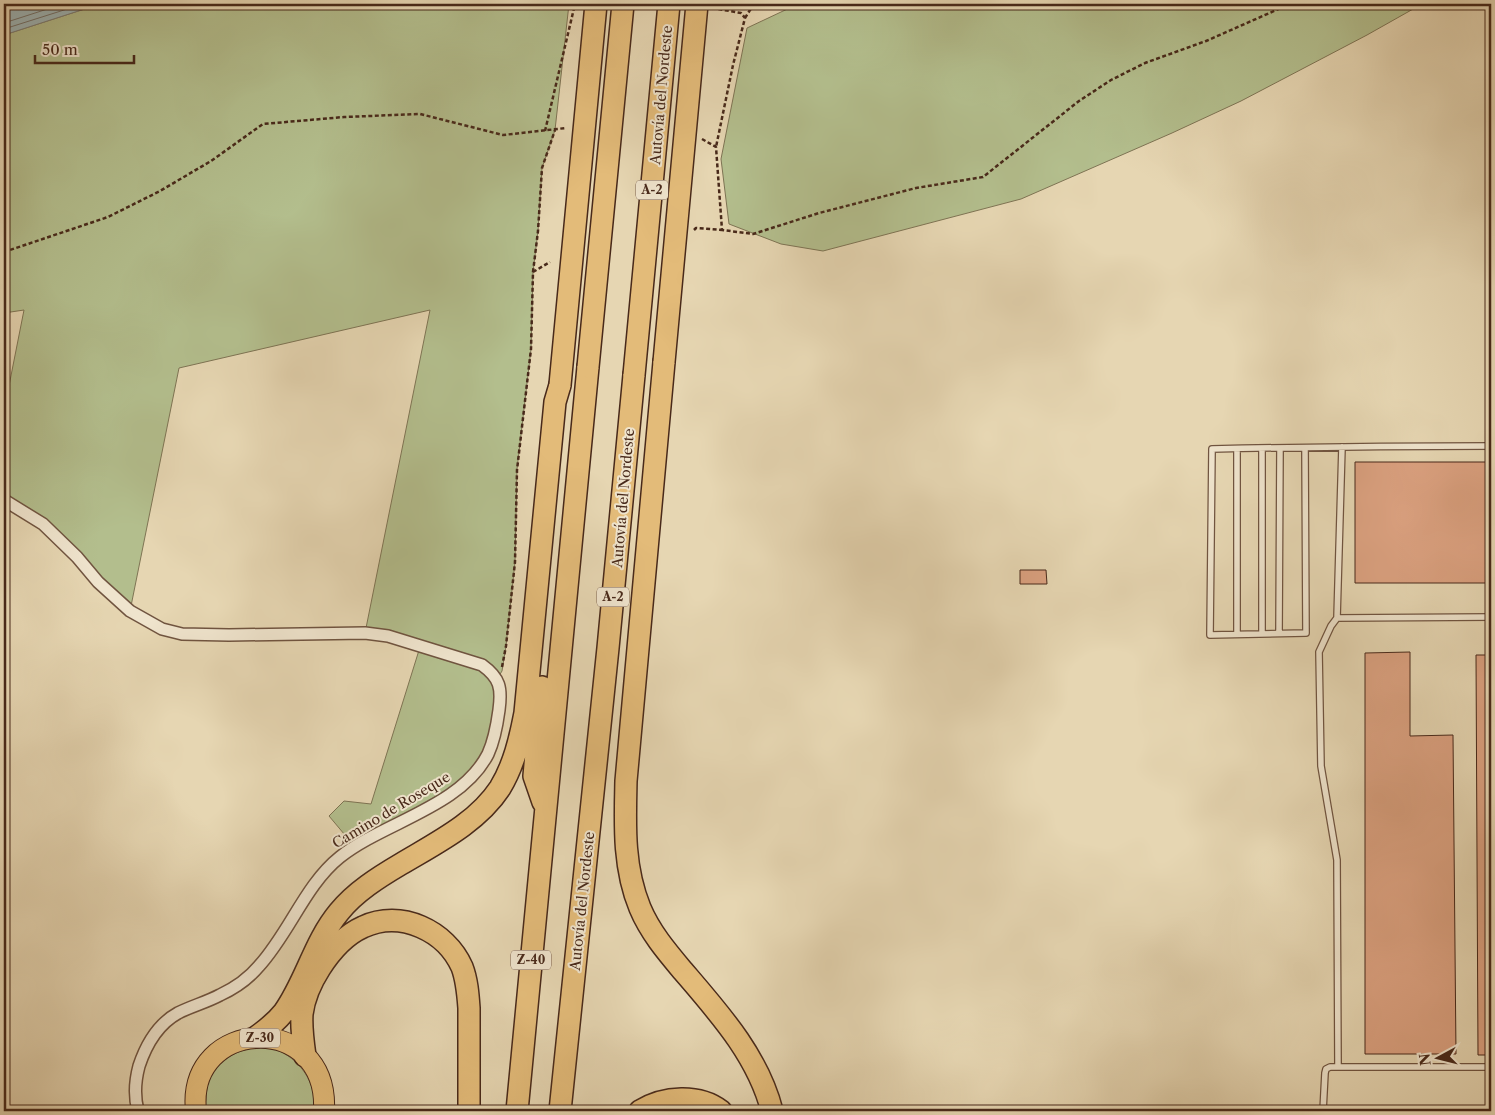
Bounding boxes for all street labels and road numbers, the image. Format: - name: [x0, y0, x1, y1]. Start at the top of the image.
- street label: Autovía del Nordeste: [646, 25, 676, 166]
- road number: A-2: [636, 180, 668, 200]
- street label: Autovía del Nordeste: [608, 428, 638, 569]
- road number: A-2: [597, 588, 629, 606]
- street label: Camino de Roseque: [329, 768, 453, 852]
- street label: Autovía del Nordeste: [566, 830, 598, 972]
- road number: Z-40: [511, 950, 551, 970]
- road number: Z-30: [240, 1028, 280, 1048]

